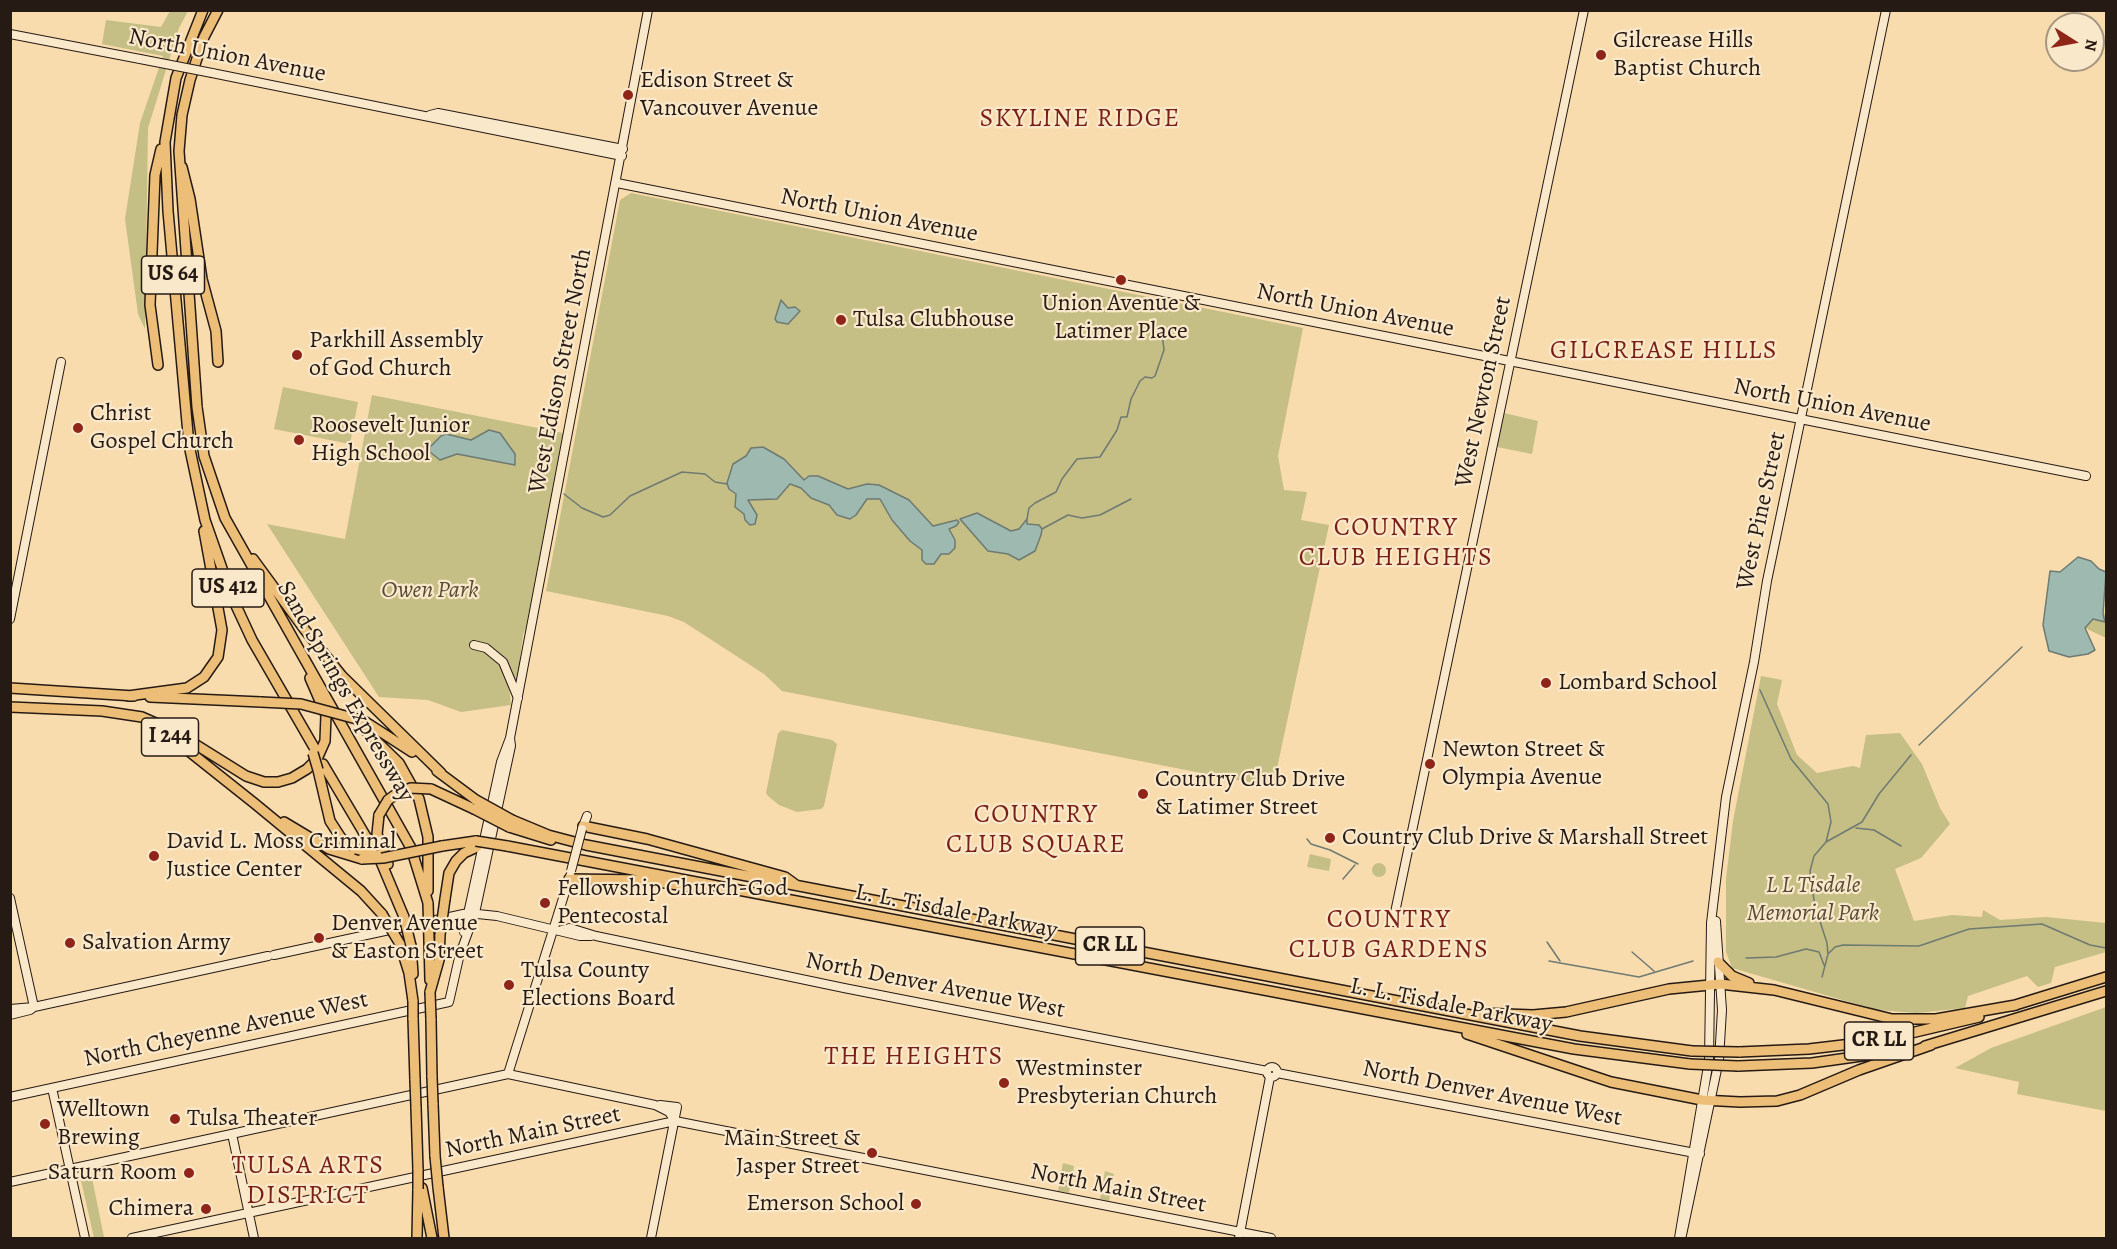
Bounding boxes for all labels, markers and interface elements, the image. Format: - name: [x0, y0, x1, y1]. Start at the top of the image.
- north arrow: [2045, 12, 2105, 72]
- street label: North Union Avenue: [126, 23, 328, 89]
- place label: Gilcrease Hills Baptist Church: [1613, 27, 1761, 83]
- text: N: [2079, 37, 2103, 53]
- marker: Gilcrease Hills Baptist Church: [1594, 48, 1608, 62]
- place label: Edison Street & Vancouver Avenue: [640, 67, 818, 123]
- marker: Edison Street & Vancouver Avenue: [621, 88, 635, 102]
- district label: SKYLINE RIDGE: [979, 104, 1181, 136]
- street label: North Union Avenue: [778, 183, 980, 249]
- street label: West Edison Street North: [523, 246, 599, 496]
- road number: US 64: [142, 256, 204, 294]
- marker: Union Avenue & Latimer Place: [1114, 273, 1128, 287]
- street label: North Union Avenue: [1254, 278, 1456, 344]
- place label: Union Avenue & Latimer Place: [1042, 290, 1200, 346]
- street label: West Newton Street: [1450, 294, 1518, 490]
- place label: Tulsa Clubhouse: [853, 306, 1014, 334]
- marker: Tulsa Clubhouse: [834, 313, 848, 327]
- place label: Parkhill Assembly of God Church: [309, 327, 483, 383]
- district label: GILCREASE HILLS: [1550, 336, 1778, 368]
- marker: Parkhill Assembly of God Church: [290, 348, 304, 362]
- street label: North Union Avenue: [1731, 373, 1933, 439]
- place label: Christ Gospel Church: [90, 400, 234, 456]
- place label: Roosevelt Junior High School: [311, 412, 470, 468]
- marker: Christ Gospel Church: [71, 421, 85, 435]
- street label: West Pine Street: [1731, 429, 1793, 593]
- marker: Roosevelt Junior High School: [292, 433, 306, 447]
- district label: COUNTRY CLUB HEIGHTS: [1299, 513, 1493, 574]
- road number: US 412: [192, 569, 264, 607]
- street label: Sand Springs Expressway: [270, 576, 420, 808]
- park label: Owen Park: [381, 577, 479, 605]
- place label: Lombard School: [1558, 669, 1717, 697]
- marker: Lombard School: [1539, 676, 1553, 690]
- road number: I 244: [142, 718, 198, 756]
- place label: Newton Street & Olympia Avenue: [1442, 736, 1605, 792]
- marker: Newton Street & Olympia Avenue: [1423, 757, 1437, 771]
- place label: Country Club Drive & Latimer Street: [1155, 766, 1345, 822]
- marker: Country Club Drive & Latimer Street: [1136, 787, 1150, 801]
- district label: COUNTRY CLUB SQUARE: [946, 800, 1126, 862]
- place label: Country Club Drive & Marshall Street: [1342, 824, 1708, 852]
- place label: David L. Moss Criminal Justice Center: [166, 828, 396, 884]
- marker: Country Club Drive & Marshall Street: [1323, 831, 1337, 845]
- marker: David L. Moss Criminal Justice Center: [147, 849, 161, 863]
- park label: L L Tisdale Memorial Park: [1747, 872, 1879, 928]
- place label: Fellowship Church-God Pentecostal: [557, 875, 788, 931]
- street label: L. L. Tisdale Parkway: [852, 878, 1060, 946]
- marker: Fellowship Church-God Pentecostal: [538, 896, 552, 910]
- district label: COUNTRY CLUB GARDENS: [1289, 905, 1489, 966]
- place label: Denver Avenue & Easton Street: [331, 910, 484, 966]
- road number: CR LL: [1076, 927, 1144, 965]
- place label: Salvation Army: [82, 929, 230, 957]
- marker: Denver Avenue & Easton Street: [312, 931, 326, 945]
- marker: Salvation Army: [63, 936, 77, 950]
- street label: North Denver Avenue West: [803, 947, 1067, 1025]
- place label: Tulsa County Elections Board: [521, 957, 675, 1013]
- street label: L. L. Tisdale Parkway: [1347, 972, 1555, 1040]
- marker: Tulsa County Elections Board: [502, 978, 516, 992]
- street label: North Cheyenne Avenue West: [81, 986, 371, 1074]
- road number: CR LL: [1844, 1022, 1914, 1060]
- district label: THE HEIGHTS: [824, 1042, 1004, 1074]
- place label: Westminster Presbyterian Church: [1016, 1055, 1217, 1111]
- street label: North Denver Avenue West: [1360, 1055, 1624, 1133]
- marker: Westminster Presbyterian Church: [997, 1076, 1011, 1090]
- place label: Welltown Brewing: [57, 1096, 150, 1152]
- street label: North Main Street: [443, 1100, 623, 1166]
- place label: Tulsa Theater: [187, 1105, 317, 1133]
- marker: Tulsa Theater: [168, 1112, 182, 1126]
- marker: Welltown Brewing: [38, 1117, 52, 1131]
- place label: Main Street & Jasper Street: [723, 1125, 860, 1181]
- marker: Main Street & Jasper Street: [865, 1146, 879, 1160]
- district label: TULSA ARTS DISTRICT: [231, 1151, 385, 1212]
- street label: North Main Street: [1028, 1158, 1208, 1220]
- place label: Saturn Room: [48, 1159, 177, 1187]
- marker: Saturn Room: [182, 1166, 196, 1180]
- place label: Emerson School: [746, 1190, 904, 1218]
- place label: Chimera: [109, 1195, 194, 1223]
- marker: Emerson School: [909, 1197, 923, 1211]
- marker: Chimera: [199, 1202, 213, 1216]

